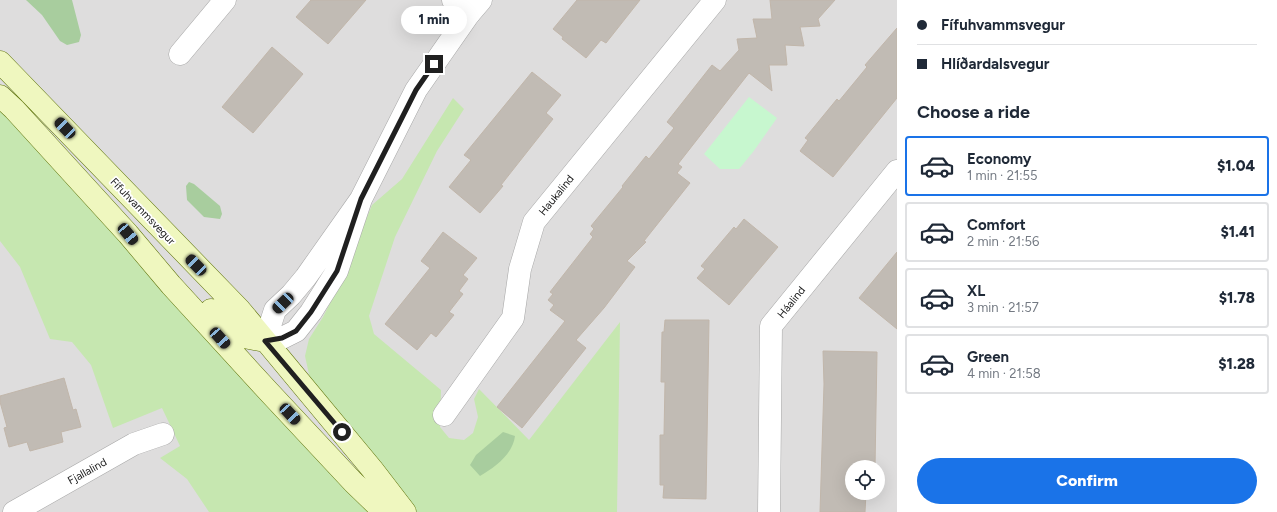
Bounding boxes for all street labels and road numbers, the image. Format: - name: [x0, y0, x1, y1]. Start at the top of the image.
- street label: Haukalind: [536, 172, 577, 218]
- street label: Fífuhvammsvegur: [107, 175, 178, 248]
- street label: Háalind: [775, 284, 808, 321]
- street label: Fjallalind: [65, 455, 109, 487]

